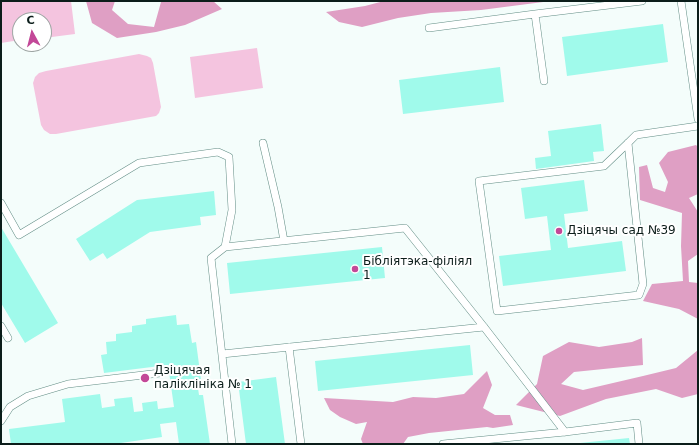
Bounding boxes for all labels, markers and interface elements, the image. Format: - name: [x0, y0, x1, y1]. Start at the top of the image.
- north arrow: [12, 12, 52, 52]
- text: С: [26, 14, 35, 28]
- place label: Дзіцячы сад №39: [567, 224, 676, 238]
- marker: Дзіцячы сад №39: [554, 226, 564, 236]
- place label: Бібліятэка-філіял 1: [363, 255, 472, 283]
- marker: Бібліятэка-філіял 1: [350, 264, 360, 274]
- place label: Дзіцячая паліклініка № 1: [154, 364, 252, 392]
- marker: Дзіцячая паліклініка № 1: [139, 372, 151, 384]

